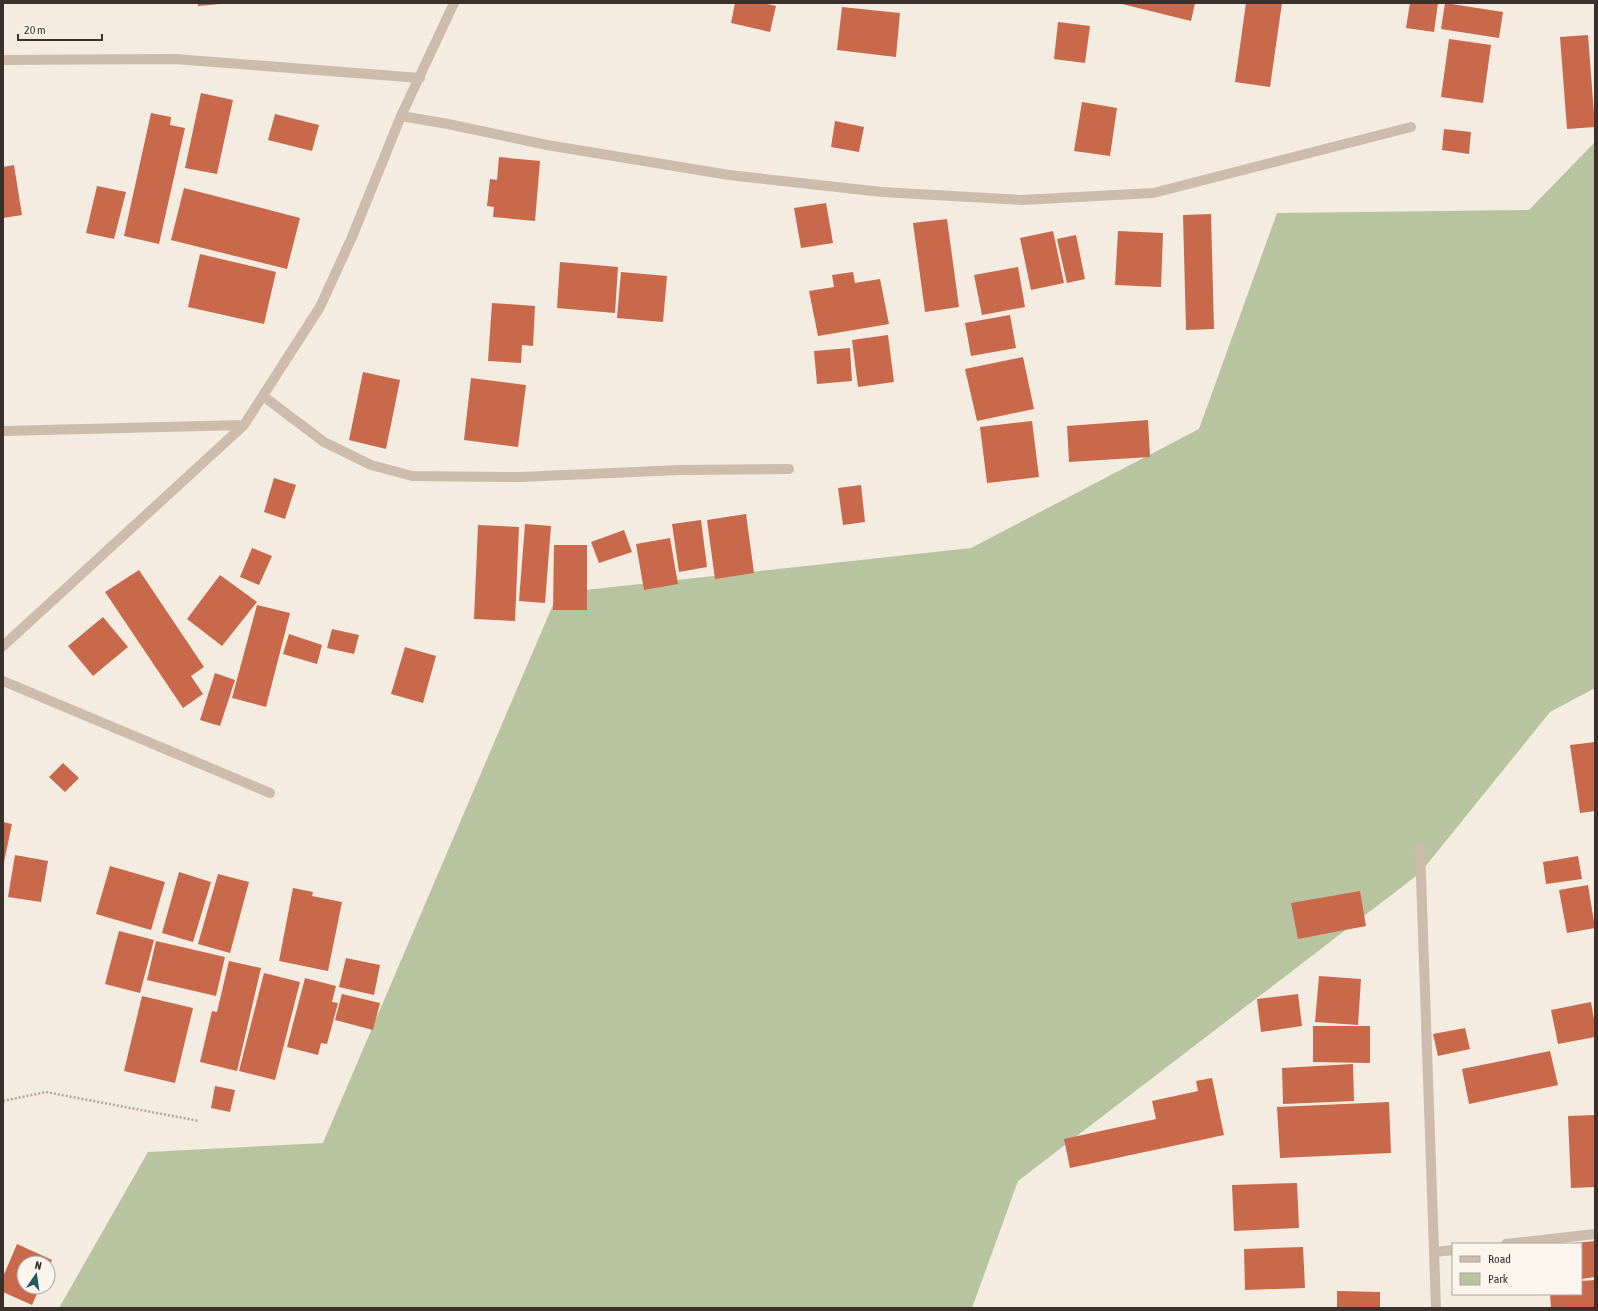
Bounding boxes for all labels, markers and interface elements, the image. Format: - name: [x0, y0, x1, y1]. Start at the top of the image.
- scale bar: [18, 16, 102, 42]
- text: 20 m: [24, 23, 46, 37]
- legend: [1452, 1243, 1582, 1295]
- text: Road: [1488, 1252, 1511, 1266]
- north arrow: [16, 1255, 56, 1295]
- text: N: [34, 1259, 43, 1272]
- text: Park: [1488, 1272, 1509, 1286]

